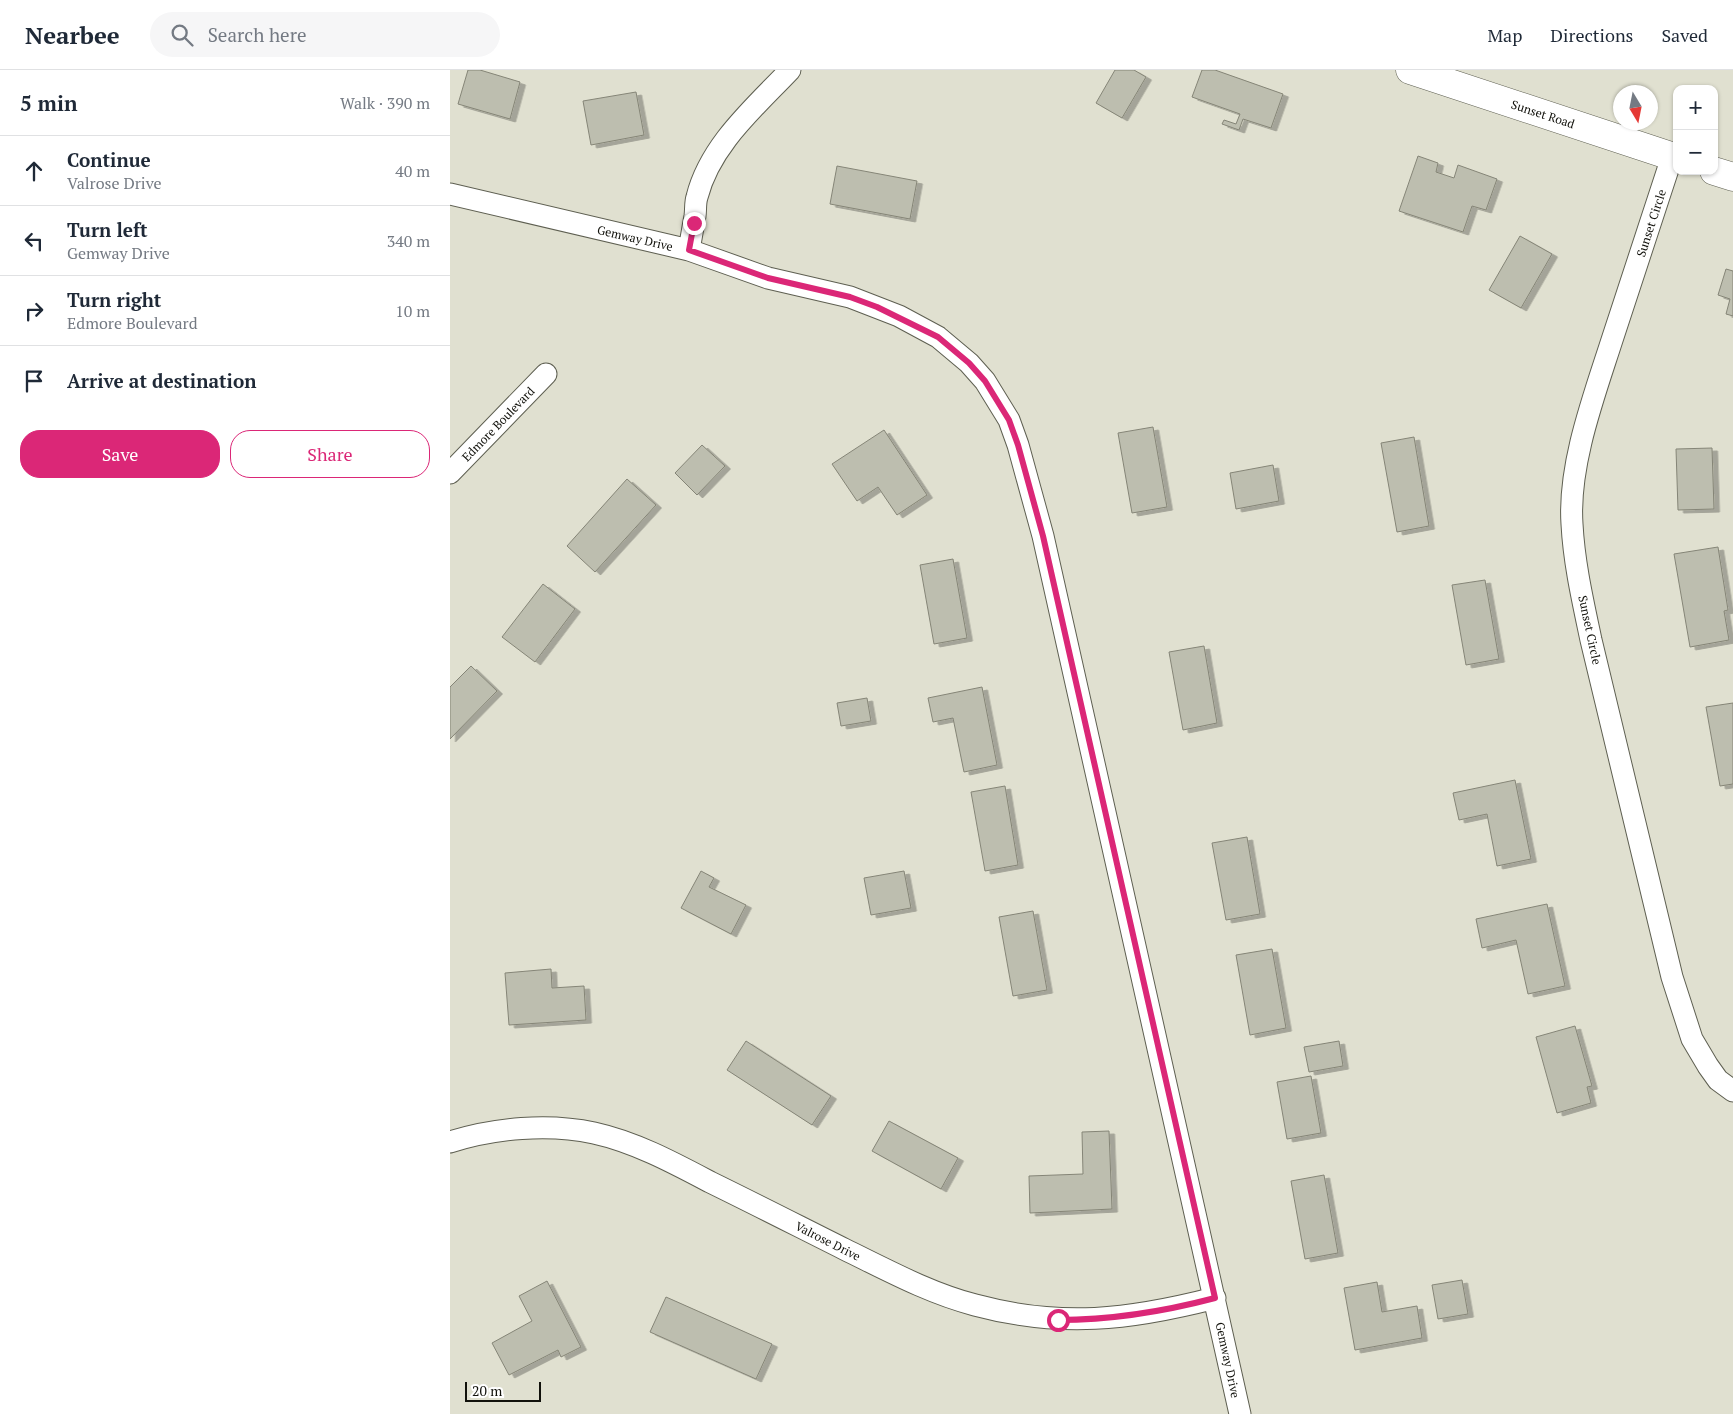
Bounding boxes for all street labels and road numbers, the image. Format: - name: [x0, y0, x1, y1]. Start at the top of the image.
- street label: Sunset Road: [1509, 97, 1577, 131]
- street label: Sunset Circle: [1633, 187, 1669, 259]
- street label: Gemway Drive: [596, 222, 674, 254]
- street label: Edmore Boulevard: [459, 383, 538, 464]
- street label: Sunset Circle: [1575, 594, 1605, 666]
- street label: Valrose Drive: [793, 1218, 863, 1264]
- street label: Gemway Drive: [1213, 1321, 1243, 1399]

